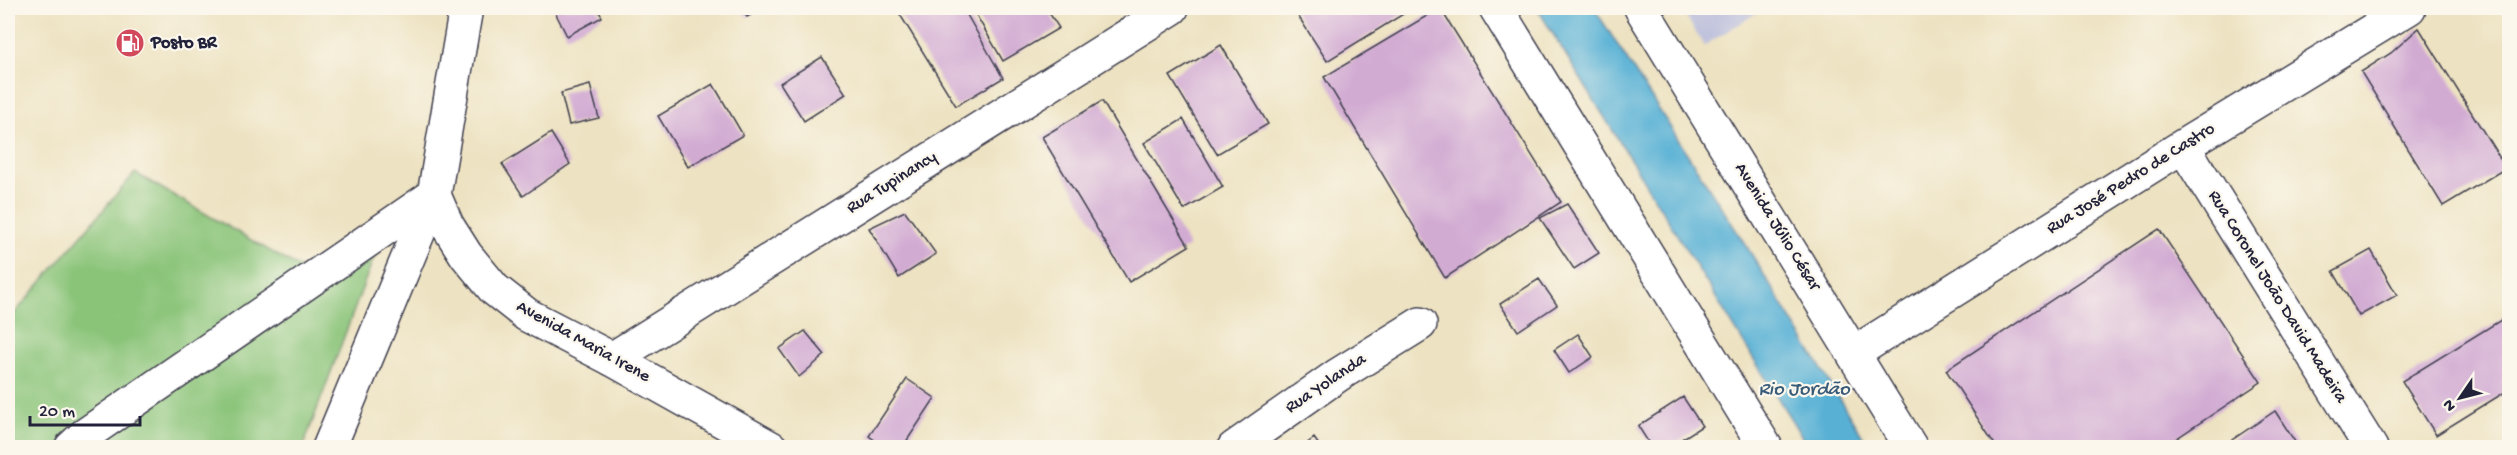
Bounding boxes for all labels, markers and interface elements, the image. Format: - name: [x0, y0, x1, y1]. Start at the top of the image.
- fuel station icon: Posto BR: [114, 27, 146, 59]
- place label: Posto BR: [150, 33, 218, 54]
- street label: Rua José Pedro de Castro: [2043, 119, 2219, 239]
- street label: Rua Tupinancy: [843, 147, 941, 219]
- street label: Avenida Júlio César: [1729, 159, 1826, 296]
- street label: Rua Coronel João David Madeira: [2203, 187, 2352, 408]
- street label: Avenida Maria Irene: [512, 296, 654, 388]
- street label: Rua Yolanda: [1282, 349, 1371, 419]
- north arrow: [2430, 368, 2490, 428]
- water label: Rio Jordão: [1758, 379, 1851, 402]
- scale bar: [30, 389, 140, 427]
- text: N: [2439, 394, 2461, 414]
- text: 20 m: [39, 402, 75, 423]

